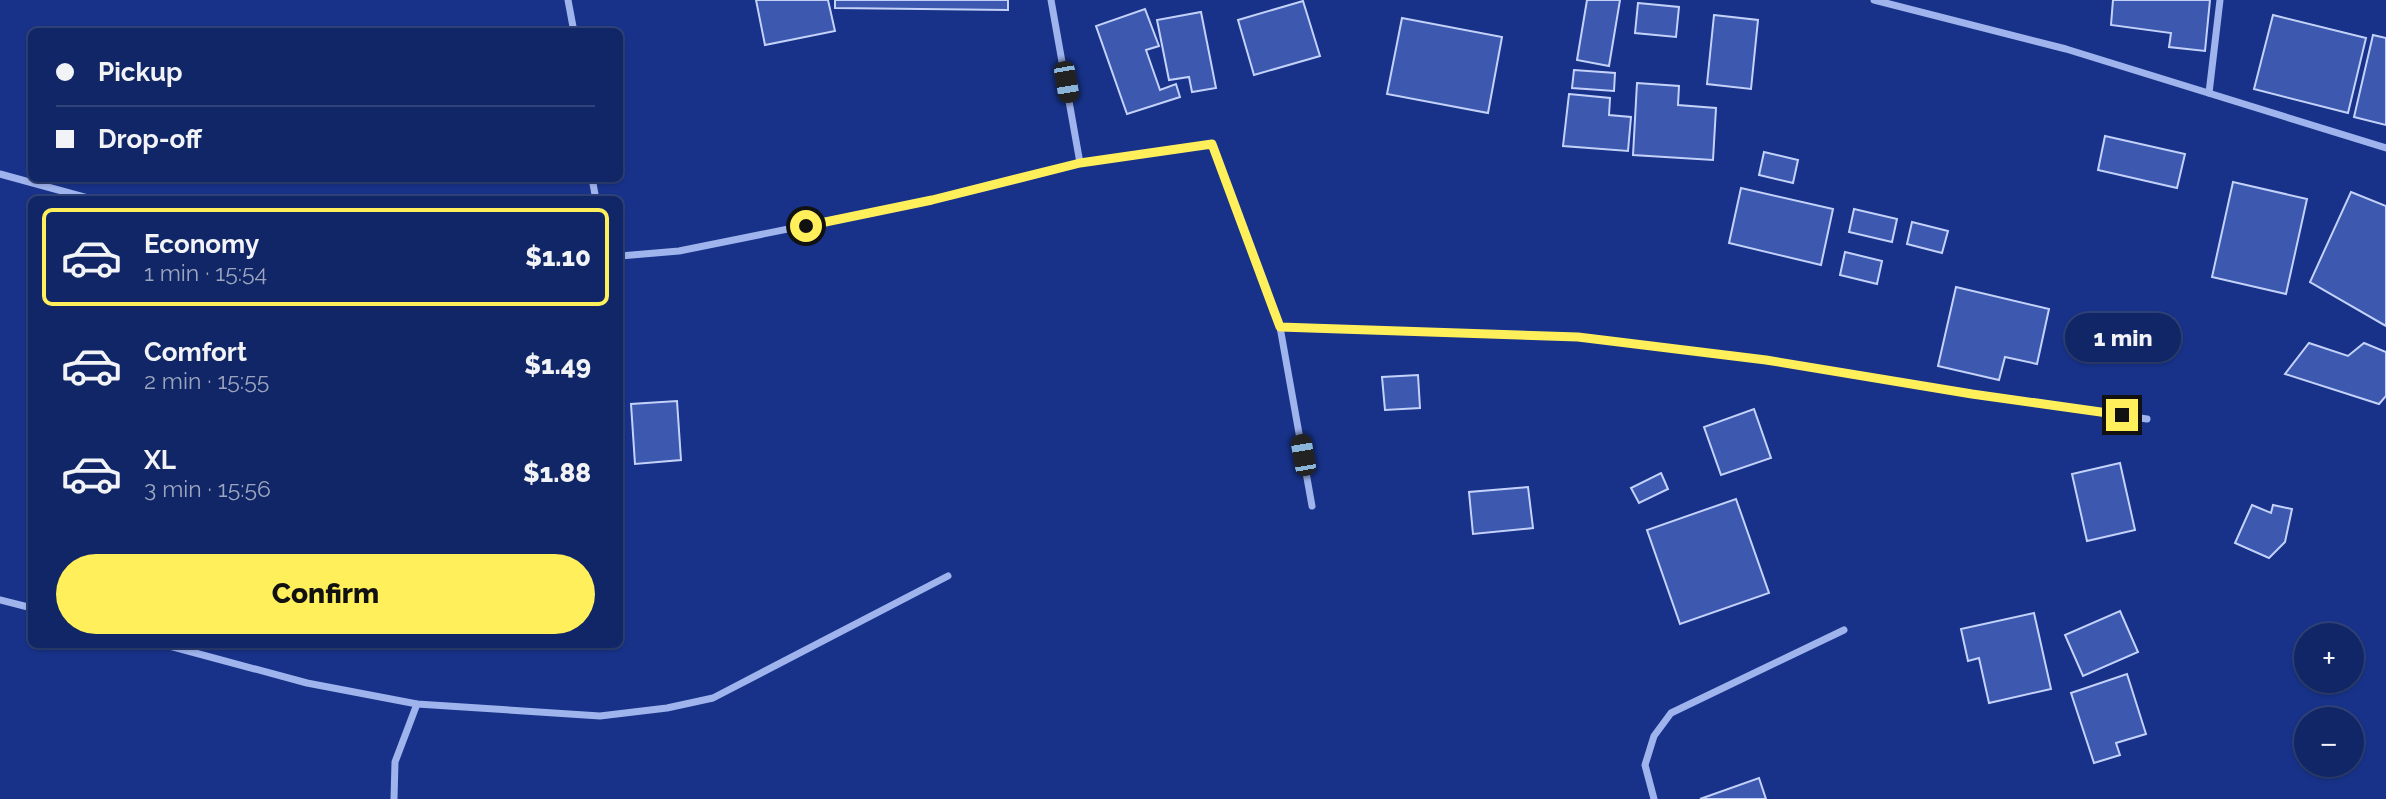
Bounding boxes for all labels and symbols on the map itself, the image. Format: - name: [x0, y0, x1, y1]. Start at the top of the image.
- car: [1053, 59, 1080, 105]
- route start: [790, 210, 822, 242]
- callout: 1 min: [2064, 314, 2180, 362]
- route end: [2106, 399, 2138, 431]
- car: [1290, 432, 1317, 478]

